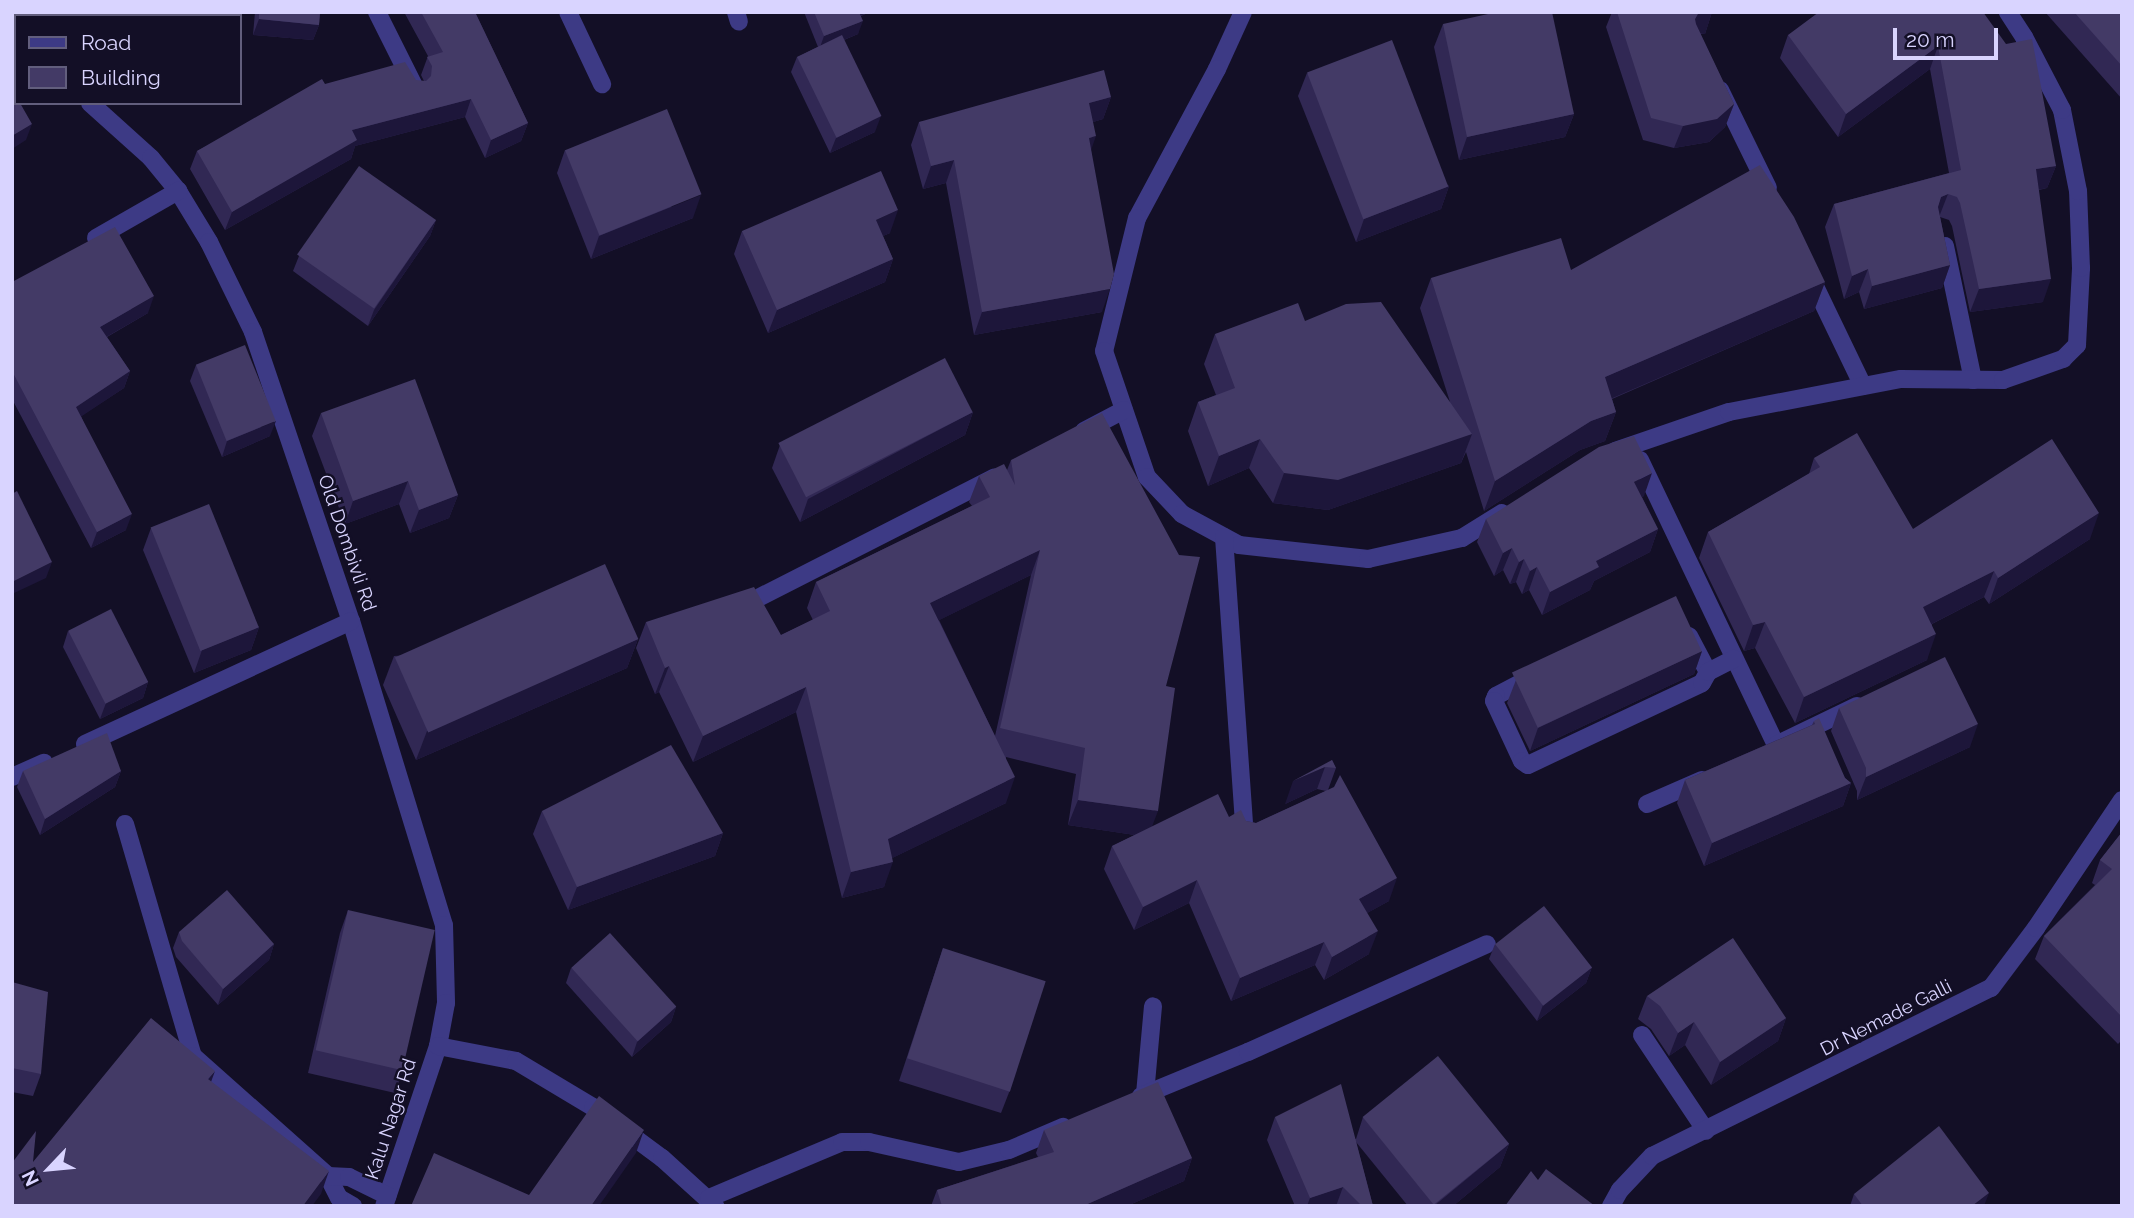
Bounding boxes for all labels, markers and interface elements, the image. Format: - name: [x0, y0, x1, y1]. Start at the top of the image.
- legend: [14, 14, 242, 105]
- scale bar: [1896, 14, 2001, 58]
- text: 20 m: [1906, 27, 1954, 52]
- text: Road: [81, 30, 131, 55]
- text: Building: [81, 65, 161, 90]
- street label: Old Dombivli Rd: [313, 472, 381, 614]
- street label: Dr Nemade Galli: [1816, 975, 1956, 1061]
- street label: Kalu Nagar Rd: [361, 1055, 421, 1183]
- north arrow: [14, 1134, 84, 1204]
- text: N: [17, 1167, 43, 1190]

